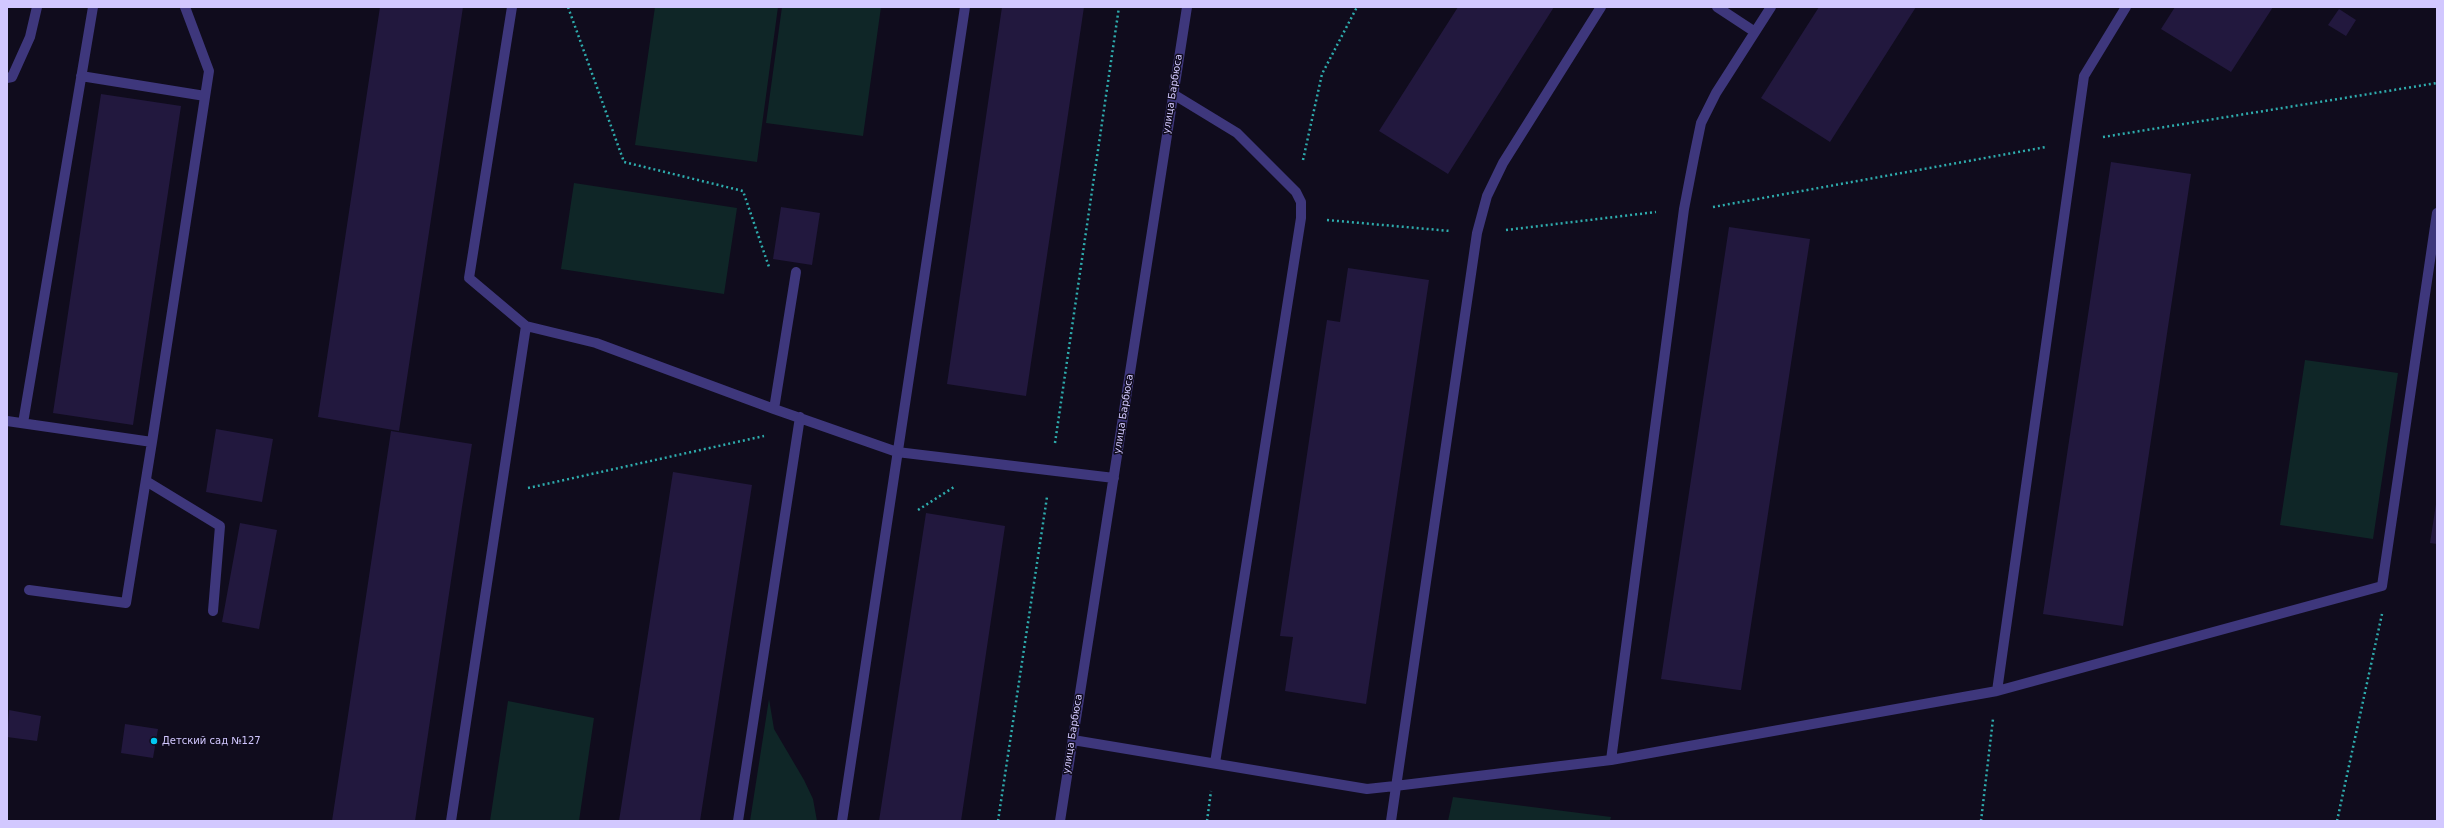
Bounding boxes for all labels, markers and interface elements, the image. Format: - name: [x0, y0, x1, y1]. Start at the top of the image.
- street label: улица Барбюса: [1161, 53, 1185, 135]
- street label: улица Барбюса: [1112, 373, 1136, 455]
- street label: улица Барбюса: [1061, 693, 1085, 775]
- place label: Детский сад №127: [162, 735, 261, 747]
- marker: Детский сад №127: [149, 736, 159, 746]

